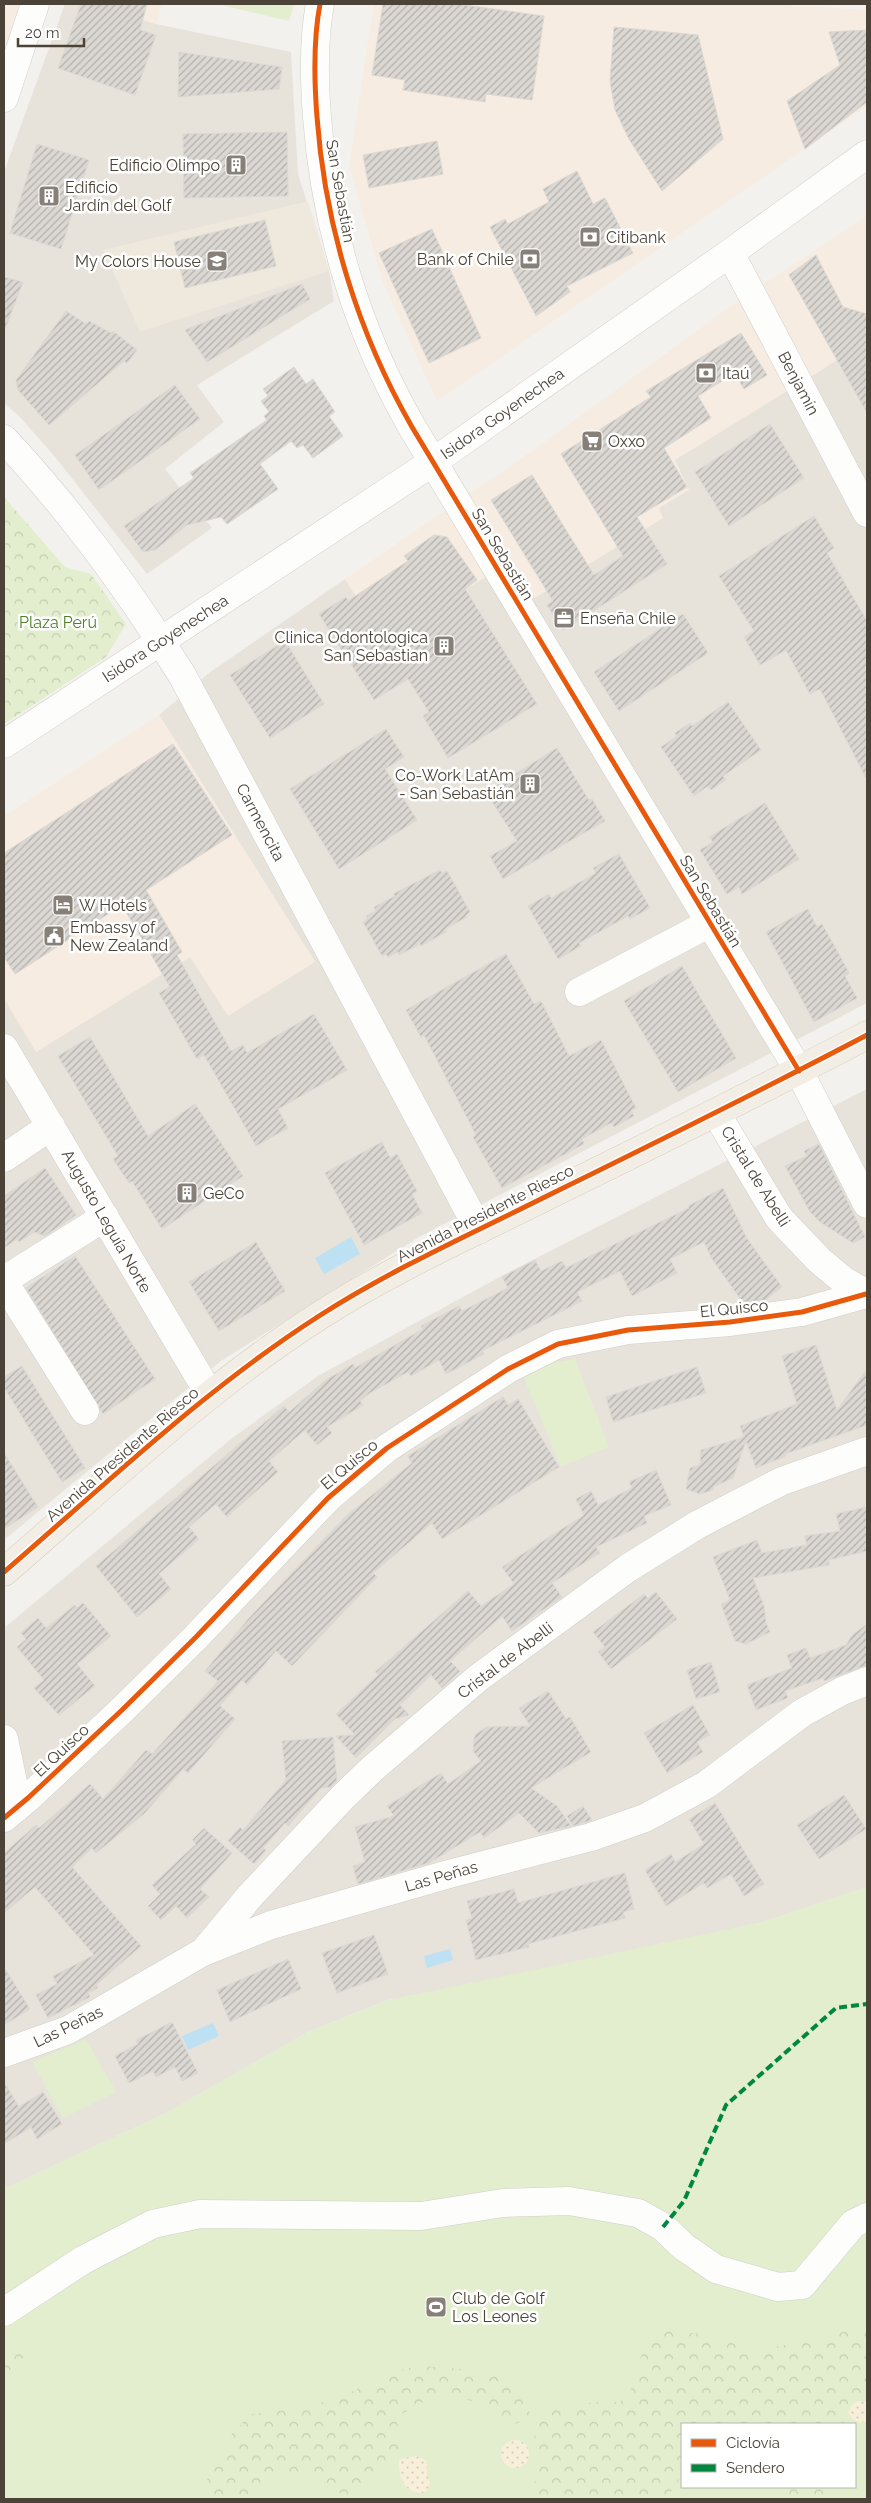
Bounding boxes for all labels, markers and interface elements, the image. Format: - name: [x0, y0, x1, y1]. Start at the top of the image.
- scale bar: [18, 15, 84, 47]
- text: 20 m: [25, 24, 60, 42]
- street label: San Sebastián: [322, 138, 359, 244]
- building icon: Edificio Olimpo: [224, 153, 248, 177]
- place label: Edificio Olimpo: [109, 156, 220, 175]
- place label: Edificio Jardín del Golf: [65, 178, 172, 215]
- building icon: Edificio Jardín del Golf: [37, 184, 61, 208]
- bank icon: Citibank: [578, 225, 602, 249]
- place label: Citibank: [606, 228, 666, 247]
- bank icon: Bank of Chile: [518, 247, 542, 271]
- school or university icon: My Colors House: [205, 249, 229, 273]
- place label: Bank of Chile: [417, 250, 514, 269]
- place label: My Colors House: [75, 252, 201, 271]
- street label: Benjamín: [774, 348, 823, 418]
- bank icon: Itaú: [694, 361, 718, 385]
- street label: Isidora Goyenechea: [437, 364, 568, 463]
- place label: Itaú: [722, 364, 749, 383]
- supermarket icon: Oxxo: [580, 429, 604, 453]
- place label: Oxxo: [608, 432, 645, 451]
- street label: San Sebastián: [468, 505, 538, 604]
- street label: Isidora Goyenechea: [99, 591, 232, 686]
- office icon: Enseña Chile: [552, 606, 576, 630]
- place label: Enseña Chile: [580, 609, 676, 628]
- park label: Plaza Perú: [19, 613, 97, 632]
- place label: Clinica Odontologica San Sebastian: [275, 628, 428, 665]
- building icon: Clinica Odontologica San Sebastian: [432, 634, 456, 658]
- place label: Co-Work LatAm - San Sebastián: [395, 766, 514, 803]
- building icon: Co-Work LatAm - San Sebastián: [518, 772, 542, 796]
- street label: Carmencita: [232, 780, 289, 864]
- street label: San Sebastián: [676, 852, 746, 951]
- hotel icon: W Hotels: [51, 893, 75, 917]
- place label: W Hotels: [79, 896, 147, 915]
- place label: Embassy of New Zealand: [70, 918, 168, 955]
- public building icon: Embassy of New Zealand: [42, 924, 66, 948]
- street label: Cristal de Abelli: [717, 1122, 794, 1230]
- street label: Augusto Leguía Norte: [58, 1146, 155, 1296]
- street label: Avenida Presidente Riesco: [394, 1161, 577, 1266]
- building icon: GeCo: [175, 1181, 199, 1205]
- place label: GeCo: [203, 1184, 244, 1203]
- street label: El Quisco: [699, 1295, 769, 1322]
- street label: Avenida Presidente Riesco: [42, 1383, 202, 1526]
- street label: El Quisco: [317, 1435, 382, 1494]
- street label: Cristal de Abelli: [454, 1618, 557, 1703]
- street label: El Quisco: [30, 1720, 93, 1781]
- street label: Las Peñas: [403, 1857, 480, 1896]
- street label: Las Peñas: [30, 2001, 106, 2051]
- place label: Club de Golf Los Leones: [452, 2289, 546, 2326]
- sports icon: Club de Golf Los Leones: [424, 2295, 448, 2319]
- legend: [681, 2423, 856, 2488]
- text: Ciclovía: [726, 2434, 780, 2452]
- text: Sendero: [726, 2459, 785, 2477]

